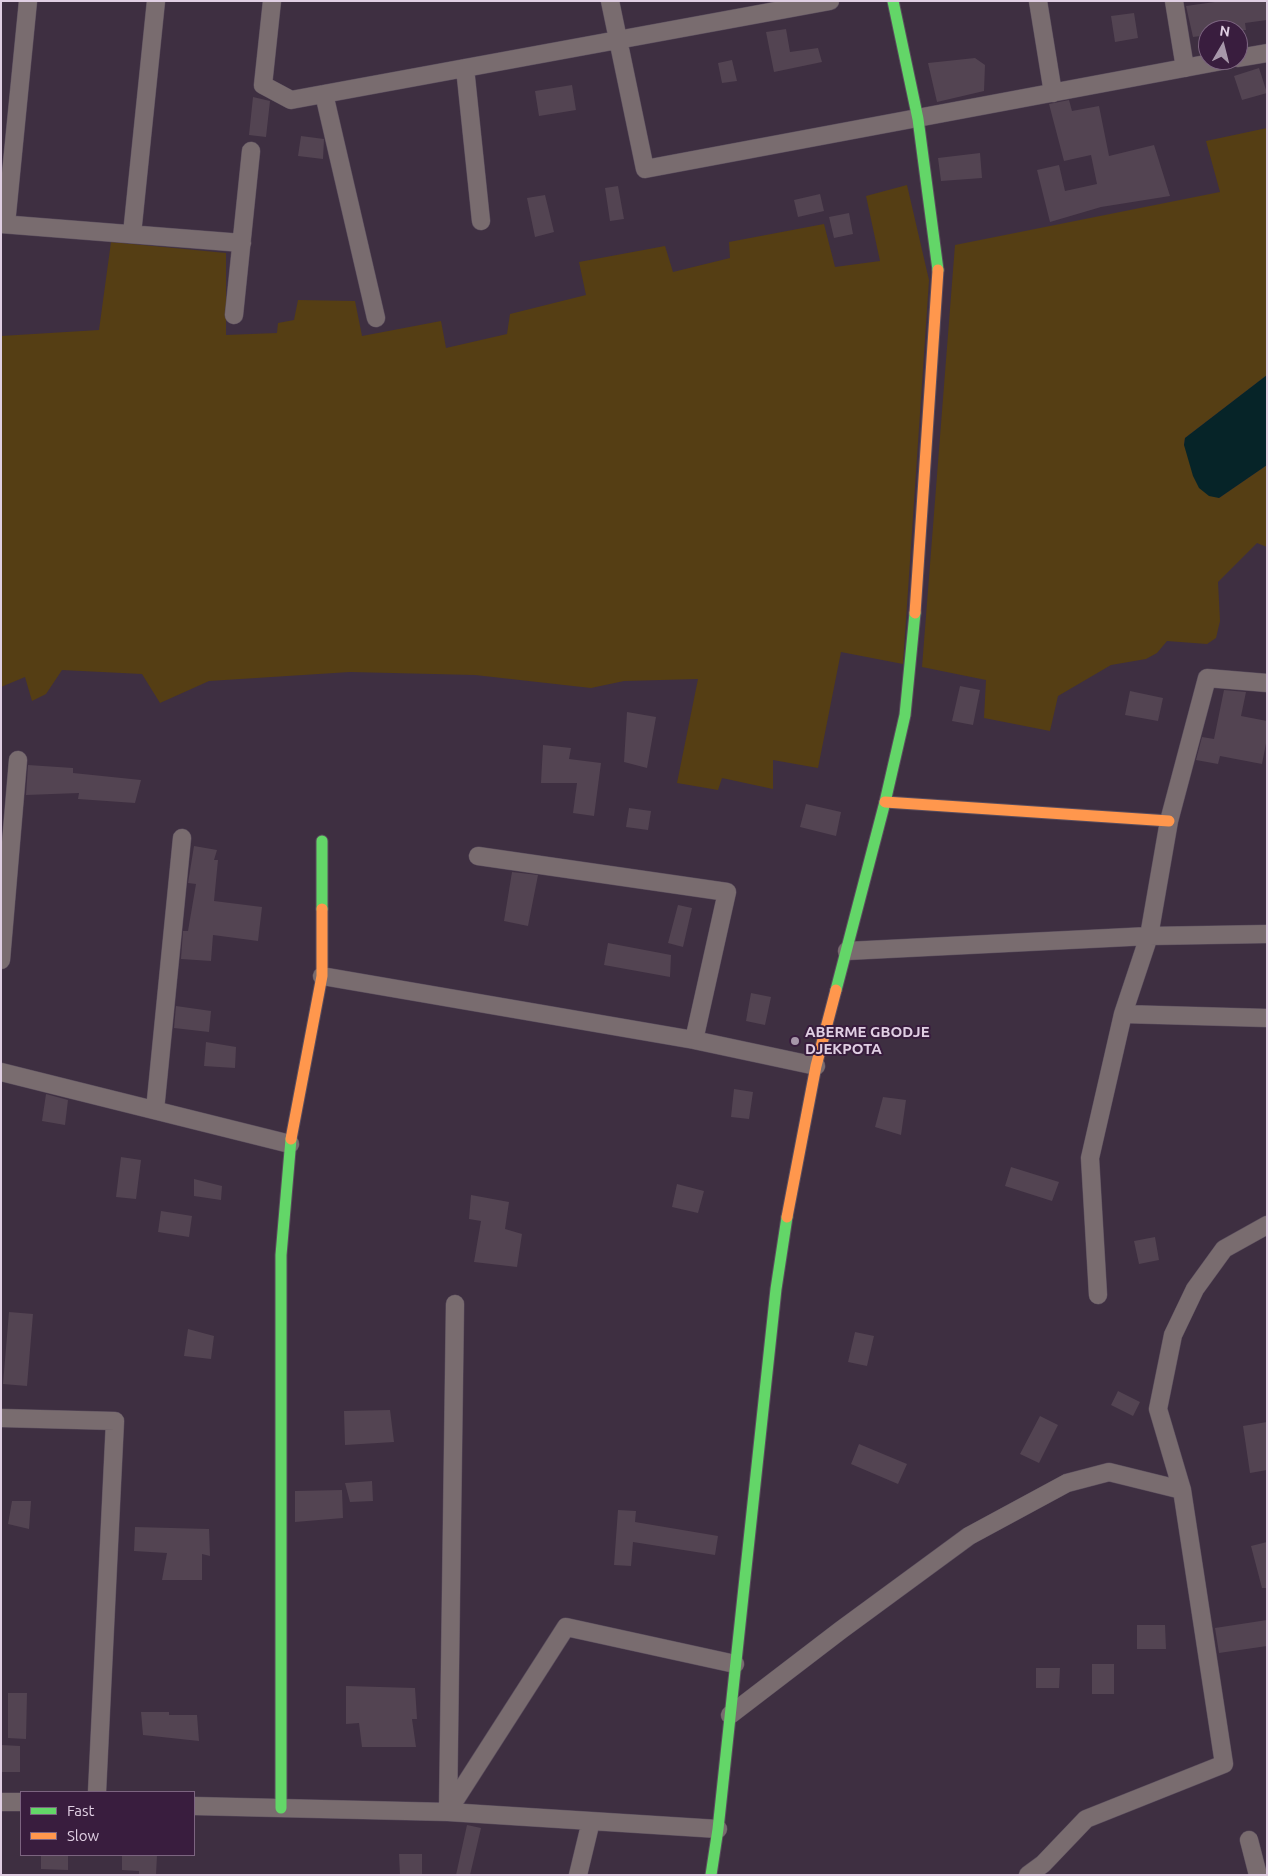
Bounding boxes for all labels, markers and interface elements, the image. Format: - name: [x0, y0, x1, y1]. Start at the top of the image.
- north arrow: [1198, 20, 1248, 70]
- text: N: [1219, 22, 1231, 40]
- place label: ABERME GBODJE DJEKPOTA: [805, 1023, 930, 1058]
- marker: ABERME GBODJE DJEKPOTA: [789, 1035, 801, 1047]
- legend: [20, 1791, 195, 1856]
- text: Fast: [67, 1802, 94, 1819]
- text: Slow: [67, 1827, 99, 1844]

